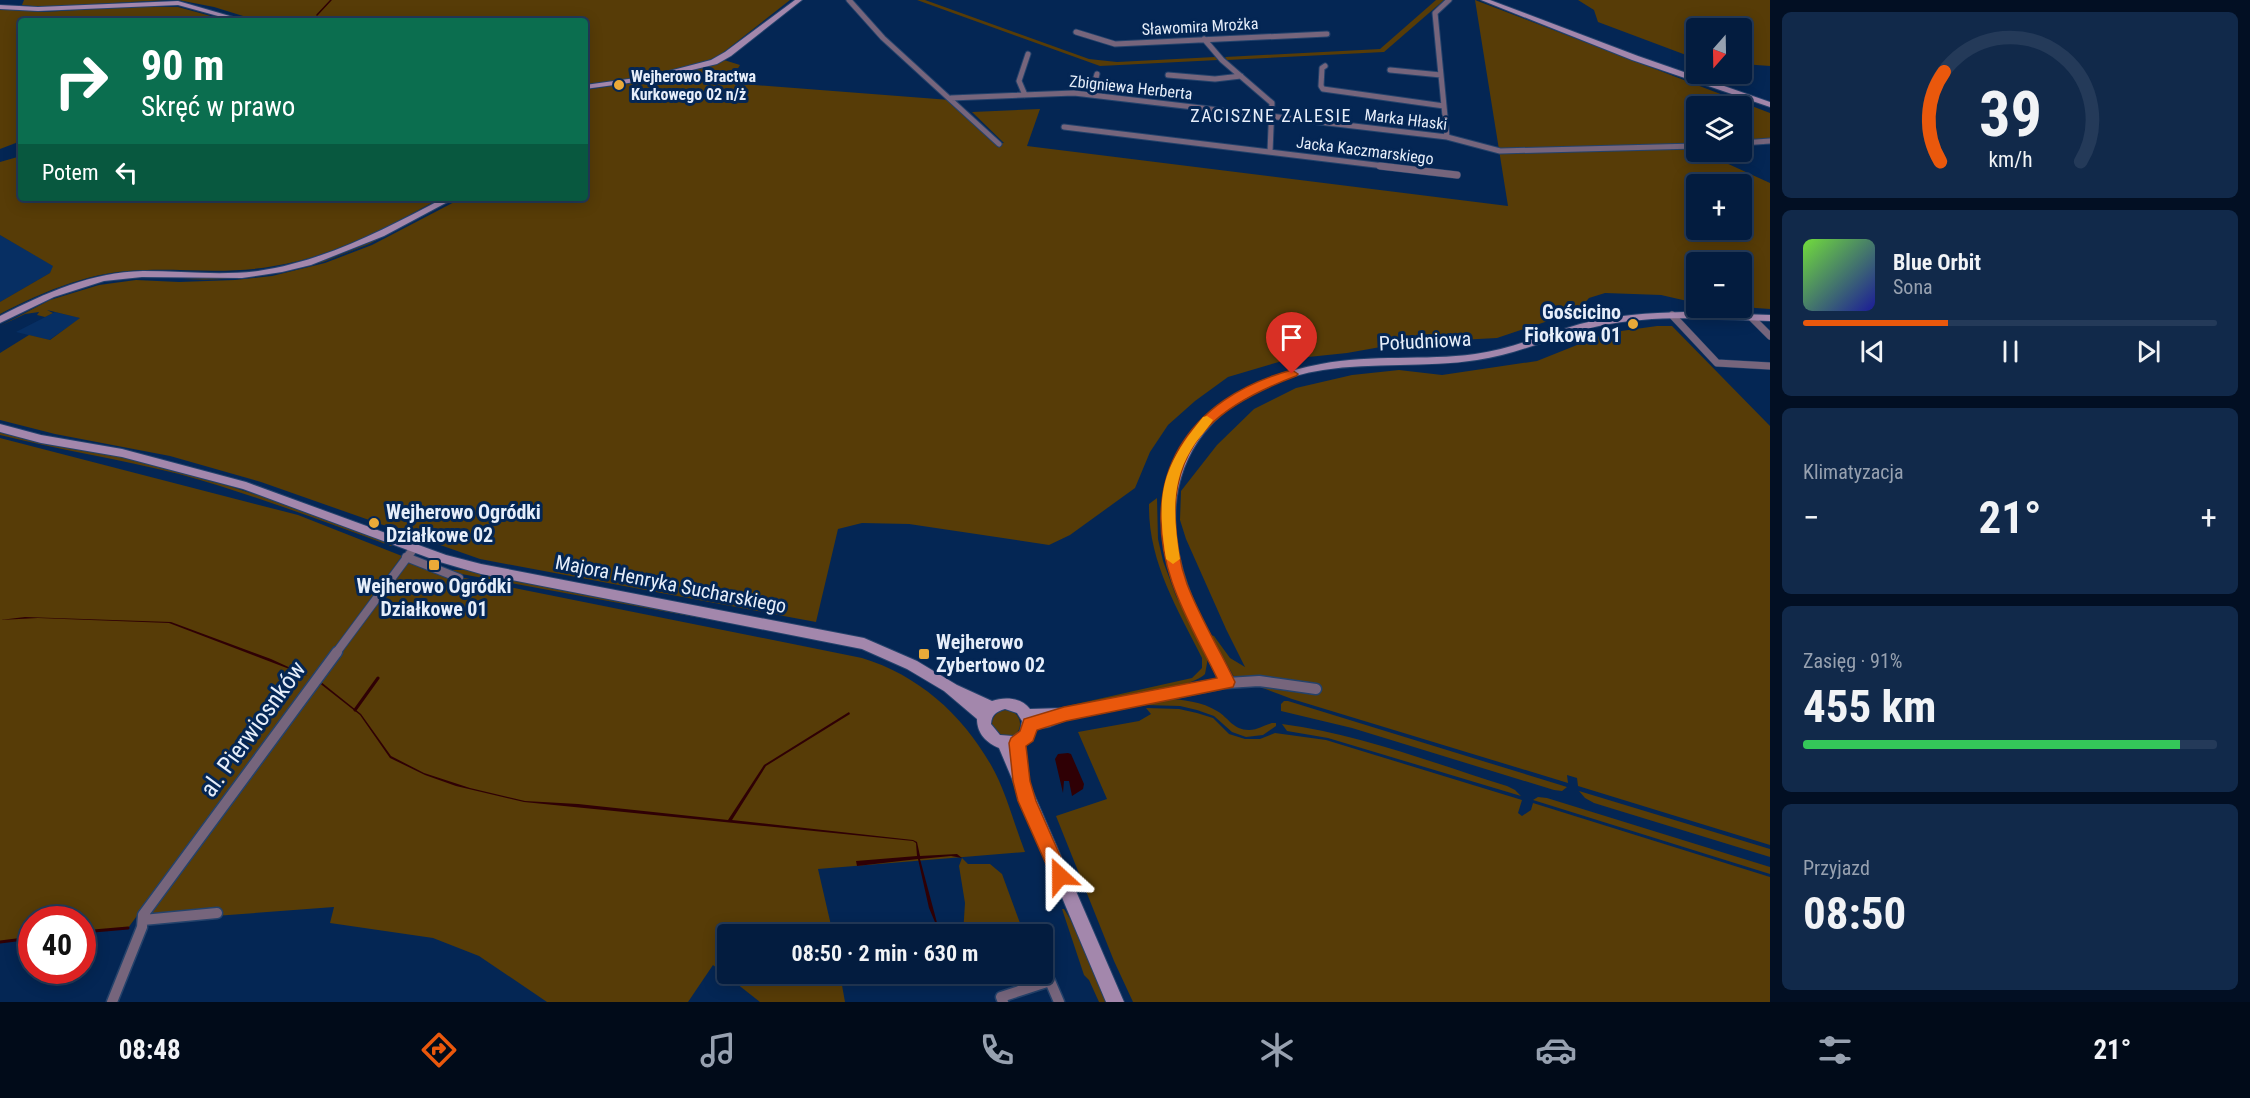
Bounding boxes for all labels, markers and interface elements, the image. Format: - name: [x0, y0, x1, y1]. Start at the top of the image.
- street label: Sławomira Mrożka: [1141, 14, 1259, 39]
- north arrow: [1686, 18, 1752, 84]
- map controls: [1686, 18, 1752, 318]
- text: 90 m: [141, 41, 224, 90]
- icon: right: [42, 42, 120, 120]
- place label: Wejherowo Bractwa Kurkowego 02 n/ż: [631, 67, 757, 104]
- street label: Zbigniewa Herberta: [1068, 72, 1194, 103]
- marker: Wejherowo Bractwa Kurkowego 02 n/ż: [612, 78, 626, 92]
- text: 39: [1978, 78, 2042, 151]
- text: Skręć w prawo: [141, 91, 295, 123]
- button: layers: [1686, 96, 1752, 162]
- district label: ZACISZNE ZALESIE: [1190, 105, 1352, 126]
- street label: Marka Hłaski: [1364, 105, 1448, 134]
- street label: Jacka Kaczmarskiego: [1295, 133, 1435, 168]
- text: km/h: [1988, 147, 2032, 172]
- icon: left: [110, 156, 143, 189]
- text: Potem: [42, 160, 98, 185]
- button: +: [1686, 174, 1752, 240]
- text: Blue Orbit: [1893, 250, 1981, 275]
- button: −: [1686, 252, 1752, 318]
- text: Sona: [1893, 275, 1933, 299]
- place label: Gościcino Fiołkowa 01: [1524, 300, 1621, 347]
- pin: [1266, 312, 1317, 374]
- marker: Gościcino Fiołkowa 01: [1626, 317, 1640, 331]
- icon: arrive: [1275, 321, 1308, 354]
- street label: Południowa: [1378, 327, 1472, 355]
- icon: previous: [1856, 335, 1889, 368]
- icon: pause: [1994, 335, 2027, 368]
- icon: next: [2132, 335, 2165, 368]
- text: Klimatyzacja: [1803, 460, 1904, 484]
- text: 21°: [1979, 491, 2042, 544]
- text: −: [1803, 498, 1820, 537]
- text: +: [2201, 498, 2217, 537]
- place label: Wejherowo Ogródki Działkowe 02: [386, 500, 541, 547]
- marker: Wejherowo Ogródki Działkowe 02: [367, 516, 381, 530]
- street label: Majora Henryka Sucharskiego: [553, 550, 789, 618]
- marker: Wejherowo Ogródki Działkowe 01: [427, 558, 441, 572]
- place label: Wejherowo Ogródki Działkowe 01: [357, 574, 511, 621]
- place label: Wejherowo Zybertowo 02: [936, 630, 1045, 677]
- marker: Wejherowo Zybertowo 02: [917, 647, 931, 661]
- text: Zasięg · 91%: [1803, 649, 1902, 673]
- street label: al. Pierwiosnków: [194, 656, 312, 802]
- text: 455 km: [1803, 680, 1936, 733]
- position arrow: [1028, 844, 1092, 908]
- text: Przyjazd: [1803, 856, 1870, 880]
- text: 08:50: [1803, 887, 1906, 940]
- speed limit sign: 40: [18, 906, 96, 984]
- text: 08:50 · 2 min · 630 m: [792, 941, 978, 966]
- icon: directions: [418, 1029, 460, 1071]
- icon: music: [697, 1029, 739, 1071]
- icon: phone: [976, 1029, 1018, 1071]
- icon: climate: [1256, 1029, 1298, 1071]
- icon: car: [1535, 1029, 1577, 1071]
- icon: filters: [1814, 1029, 1856, 1071]
- text: 08:48: [119, 1034, 181, 1066]
- text: 21°: [2093, 1034, 2131, 1066]

